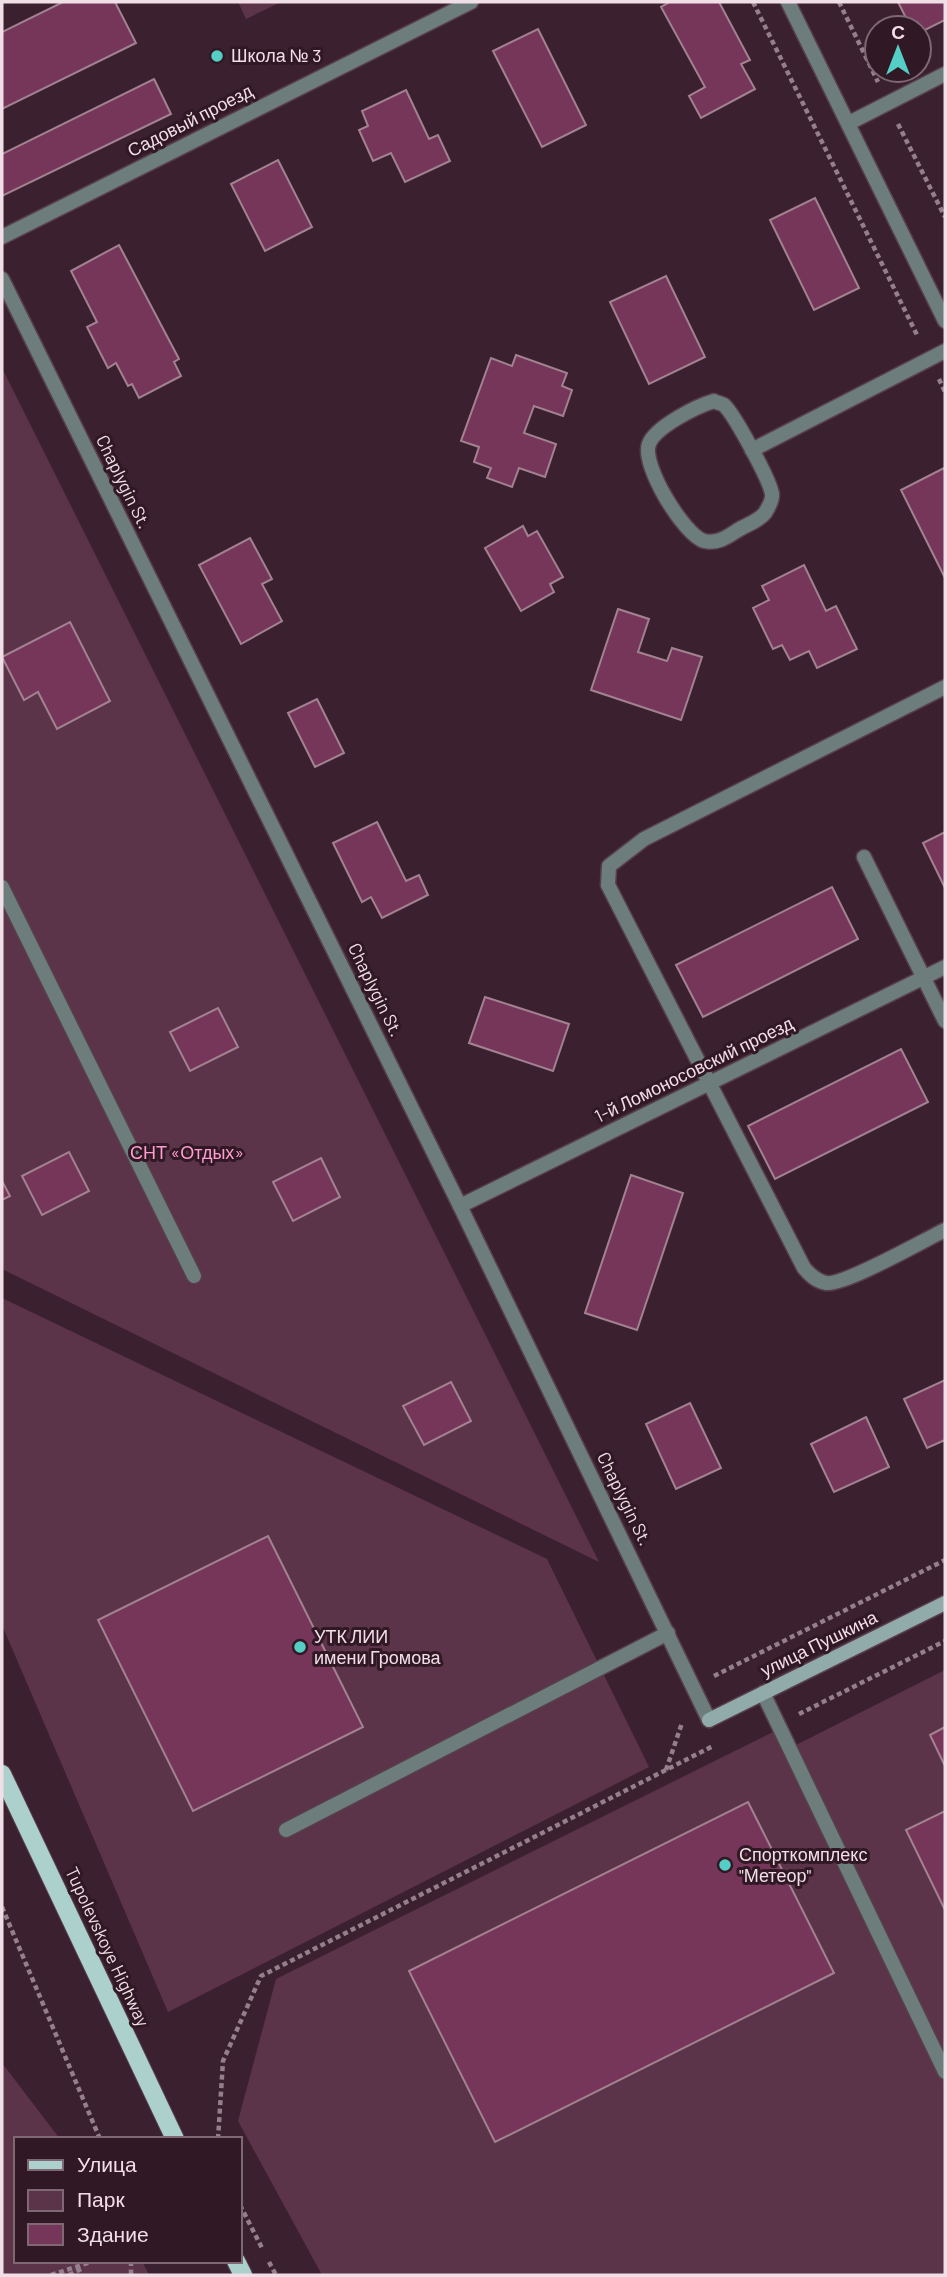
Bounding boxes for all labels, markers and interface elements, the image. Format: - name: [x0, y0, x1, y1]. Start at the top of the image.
- north arrow: [863, 14, 933, 84]
- text: С: [891, 20, 905, 43]
- place label: Школа № 3: [231, 44, 321, 66]
- marker: Школа № 3: [209, 48, 225, 64]
- street label: Садовый проезд: [123, 79, 256, 161]
- street label: Chaplygin St.: [92, 431, 156, 532]
- street label: Chaplygin St.: [344, 939, 408, 1040]
- street label: 1-й Ломоносовский проезд: [591, 1011, 797, 1127]
- park label: СНТ «Отдых»: [130, 1141, 244, 1163]
- street label: Chaplygin St.: [593, 1448, 657, 1549]
- street label: улица Пушкина: [757, 1605, 881, 1681]
- place label: УТК ЛИИ имени Громова: [314, 1625, 442, 1668]
- marker: УТК ЛИИ имени Громова: [292, 1639, 308, 1655]
- place label: Спорткомплекс "Метеор": [739, 1843, 867, 1886]
- marker: Спорткомплекс "Метеор": [717, 1857, 733, 1873]
- street label: Tupolevskoye Highway: [61, 1863, 155, 2030]
- legend: [14, 2137, 242, 2263]
- text: Улица: [77, 2151, 137, 2176]
- text: Парк: [77, 2186, 125, 2211]
- text: Здание: [77, 2221, 149, 2246]

